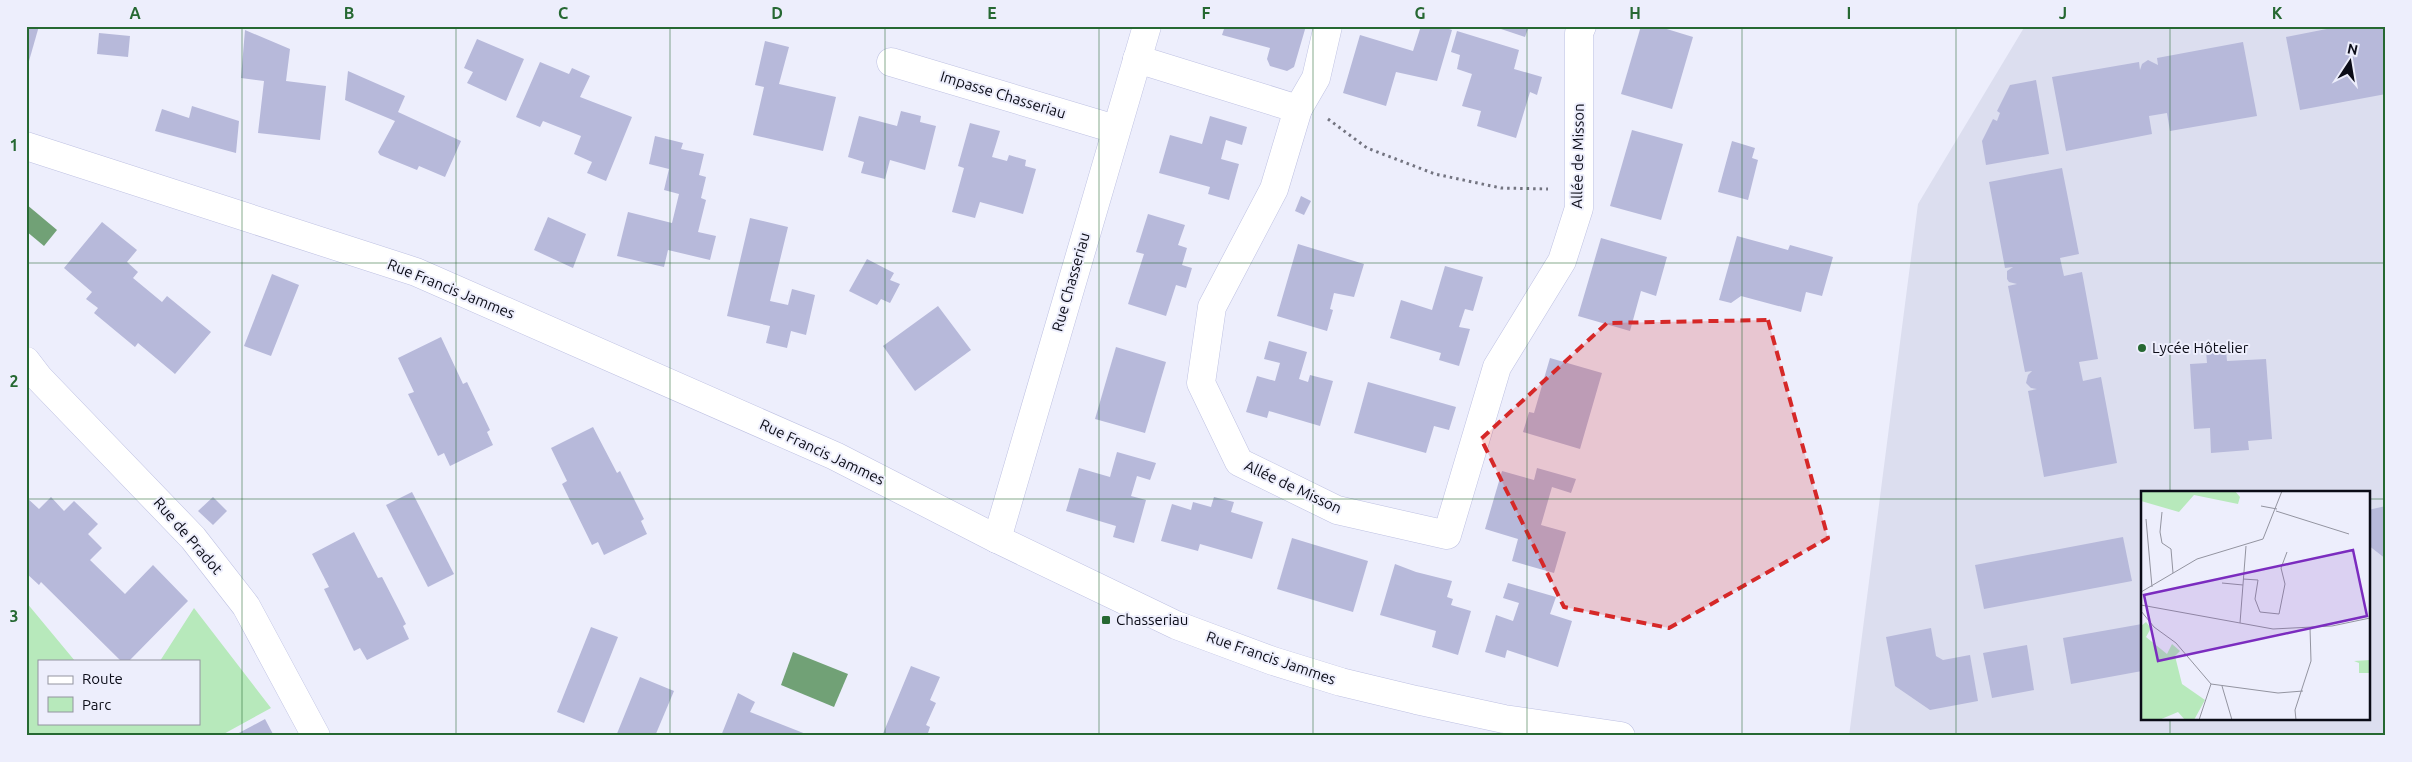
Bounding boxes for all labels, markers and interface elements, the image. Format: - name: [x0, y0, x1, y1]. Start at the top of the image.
- text: A: [129, 4, 141, 22]
- text: B: [344, 4, 354, 22]
- text: C: [558, 4, 568, 22]
- text: D: [771, 4, 783, 22]
- text: E: [987, 4, 997, 22]
- text: F: [1202, 4, 1211, 22]
- text: G: [1414, 4, 1426, 22]
- text: H: [1629, 4, 1641, 22]
- text: I: [1847, 4, 1851, 22]
- text: J: [2059, 4, 2067, 22]
- text: K: [2272, 4, 2283, 22]
- north arrow: [2324, 38, 2374, 88]
- text: N: [2346, 40, 2359, 58]
- street label: Impasse Chasseriau: [938, 67, 1068, 122]
- street label: Allée de Misson: [1568, 103, 1587, 209]
- text: 1: [9, 136, 19, 154]
- street label: Rue Chasseriau: [1048, 230, 1093, 333]
- street label: Rue Francis Jammes: [385, 255, 517, 322]
- place label: Lycée Hôtelier: [2152, 339, 2249, 356]
- marker: Lycée Hôtelier: [2136, 342, 2148, 354]
- text: 2: [9, 372, 19, 390]
- street label: Rue Francis Jammes: [757, 415, 887, 488]
- street label: Allée de Misson: [1242, 457, 1344, 516]
- inset map: [2141, 491, 2370, 720]
- street label: Rue de Pradot: [150, 494, 226, 578]
- text: 3: [9, 607, 19, 625]
- place label: Chasseriau: [1116, 611, 1188, 628]
- marker: Chasseriau: [1100, 614, 1112, 626]
- street label: Rue Francis Jammes: [1204, 627, 1338, 688]
- legend: [38, 660, 200, 724]
- text: Route: [82, 670, 123, 687]
- text: Parc: [82, 696, 111, 713]

